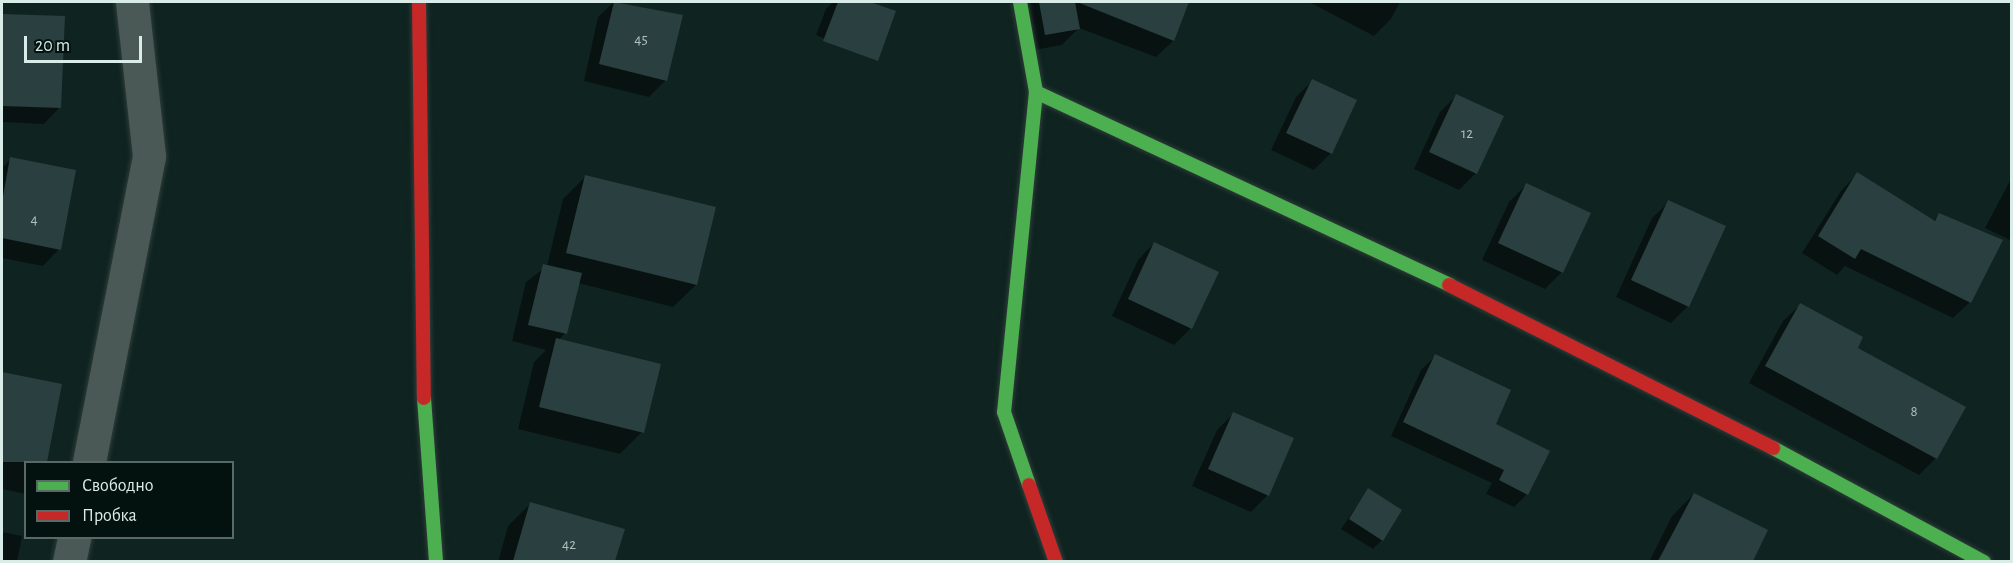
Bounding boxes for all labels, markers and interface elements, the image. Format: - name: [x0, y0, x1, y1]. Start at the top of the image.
- scale bar: [27, 24, 146, 62]
- house number: 45: [634, 31, 648, 49]
- text: 20 m: [35, 37, 70, 55]
- house number: 12: [1461, 125, 1473, 143]
- house number: 4: [30, 211, 38, 229]
- house number: 8: [1910, 403, 1918, 421]
- legend: [24, 461, 234, 539]
- text: Свободно: [82, 477, 154, 495]
- text: Пробка: [82, 507, 137, 525]
- house number: 42: [562, 536, 576, 554]

